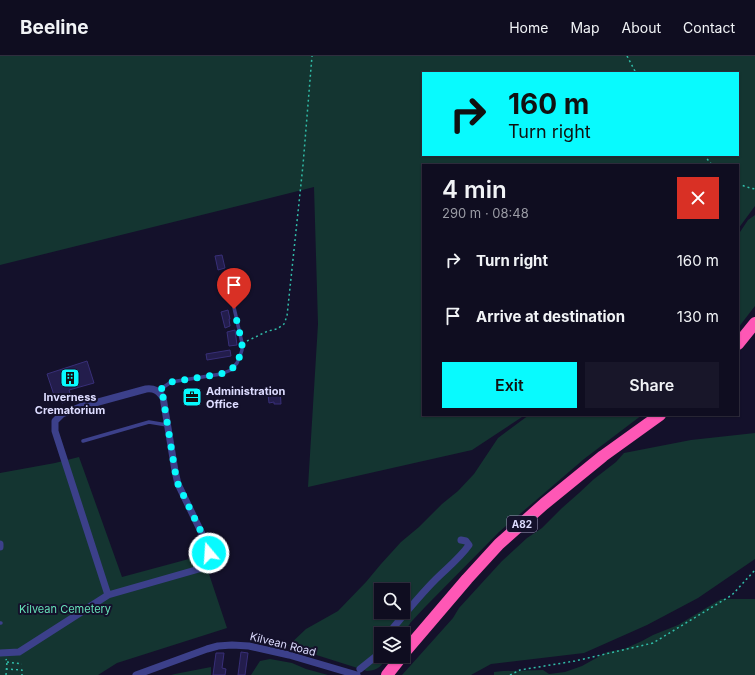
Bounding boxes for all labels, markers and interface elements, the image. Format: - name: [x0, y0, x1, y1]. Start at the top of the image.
- text: Beeline: [20, 16, 89, 39]
- text: Home: [509, 19, 548, 36]
- text: Map: [570, 19, 600, 36]
- text: About: [622, 19, 661, 36]
- text: Contact: [683, 19, 735, 36]
- text: 160 m: [508, 87, 589, 121]
- icon: right: [442, 88, 494, 140]
- text: Turn right: [508, 121, 591, 142]
- text: 4 min: [442, 175, 507, 204]
- button: close: [677, 177, 719, 219]
- text: 290 m · 08:48: [442, 205, 529, 221]
- icon: right: [442, 249, 464, 271]
- text: Turn right: [476, 251, 548, 270]
- text: 160 m: [677, 251, 719, 270]
- pin: [217, 268, 251, 309]
- icon: arrive: [223, 274, 245, 296]
- icon: arrive: [442, 305, 464, 327]
- text: Arrive at destination: [476, 307, 625, 326]
- text: 130 m: [677, 307, 719, 326]
- button: Exit: [442, 362, 577, 408]
- button: Share: [585, 362, 719, 408]
- building icon: Inverness Crematorium: [59, 367, 81, 389]
- place label: Administration Office: [206, 384, 285, 411]
- office icon: Administration Office: [181, 386, 203, 408]
- place label: Inverness Crematorium: [35, 390, 105, 417]
- road number: A82: [507, 516, 537, 532]
- position arrow: [188, 532, 230, 574]
- map controls: [374, 583, 410, 663]
- button: search: [374, 583, 410, 619]
- park label: Kilvean Cemetery: [19, 602, 111, 616]
- button: layers: [374, 627, 410, 663]
- street label: Kilvean Road: [248, 629, 318, 659]

